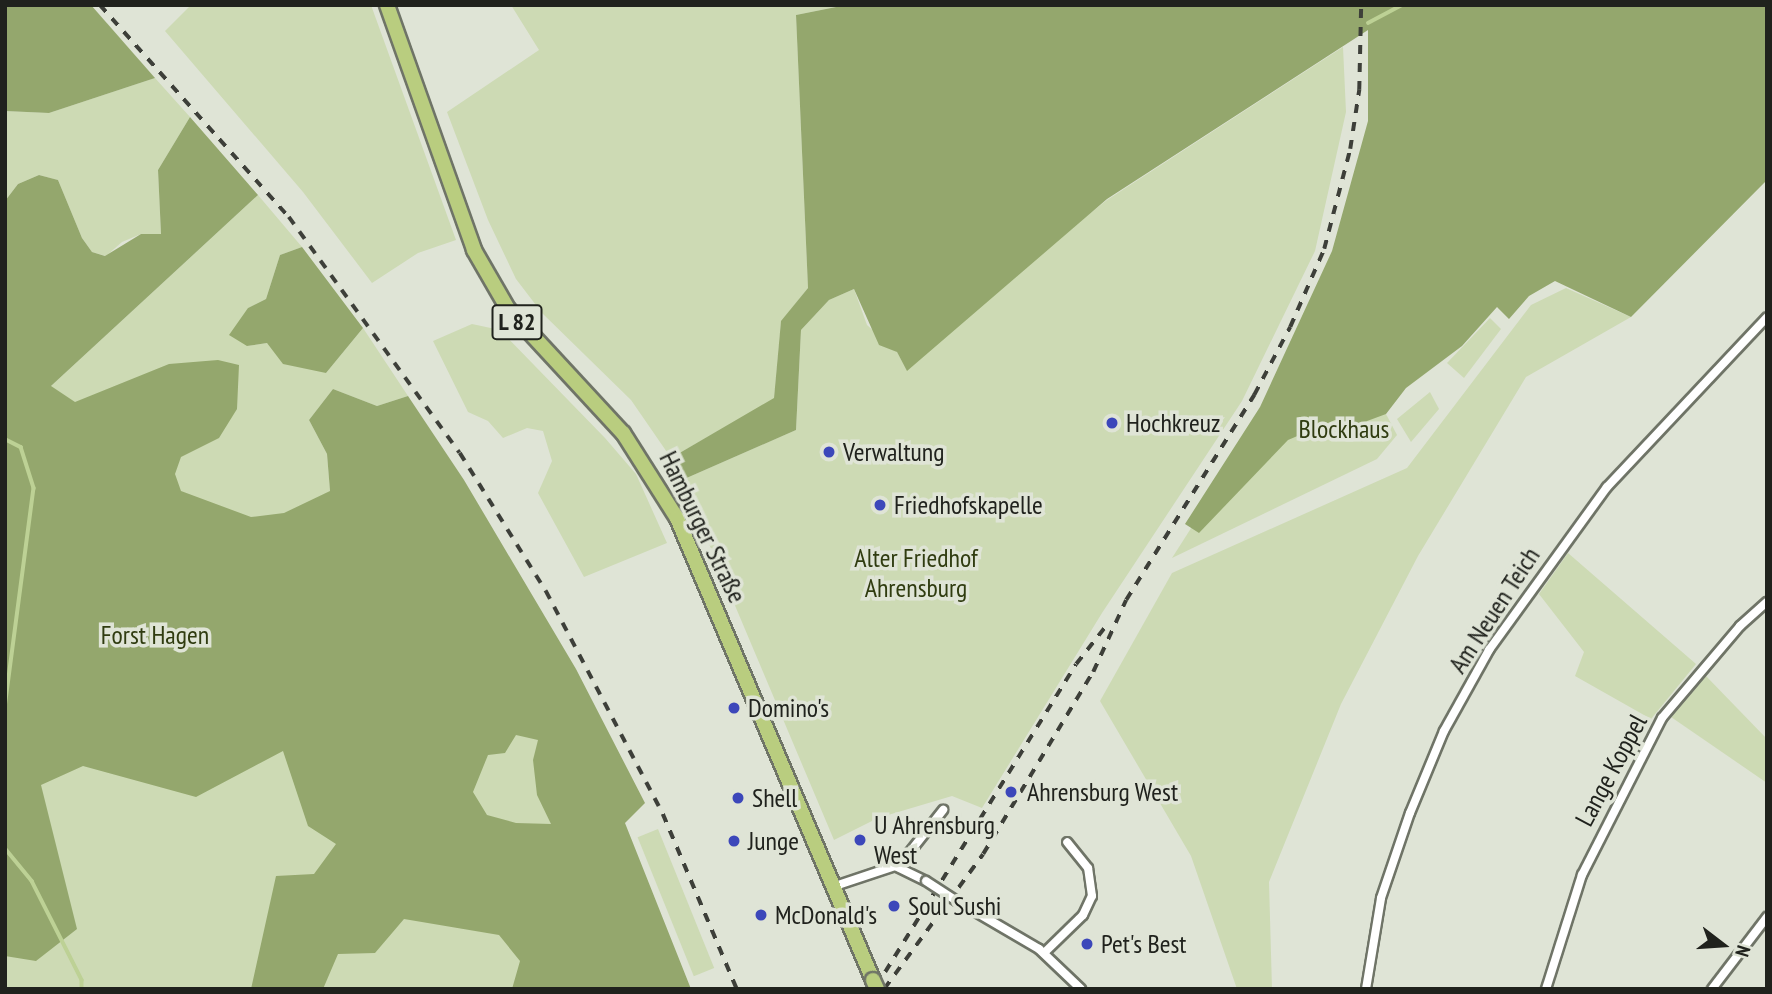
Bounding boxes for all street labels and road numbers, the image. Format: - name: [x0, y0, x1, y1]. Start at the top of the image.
- road number: L 82: [491, 302, 543, 342]
- street label: Hamburger Straße: [653, 446, 753, 608]
- street label: Am Neuen Teich: [1442, 541, 1546, 679]
- street label: Lange Koppel: [1569, 709, 1653, 831]

